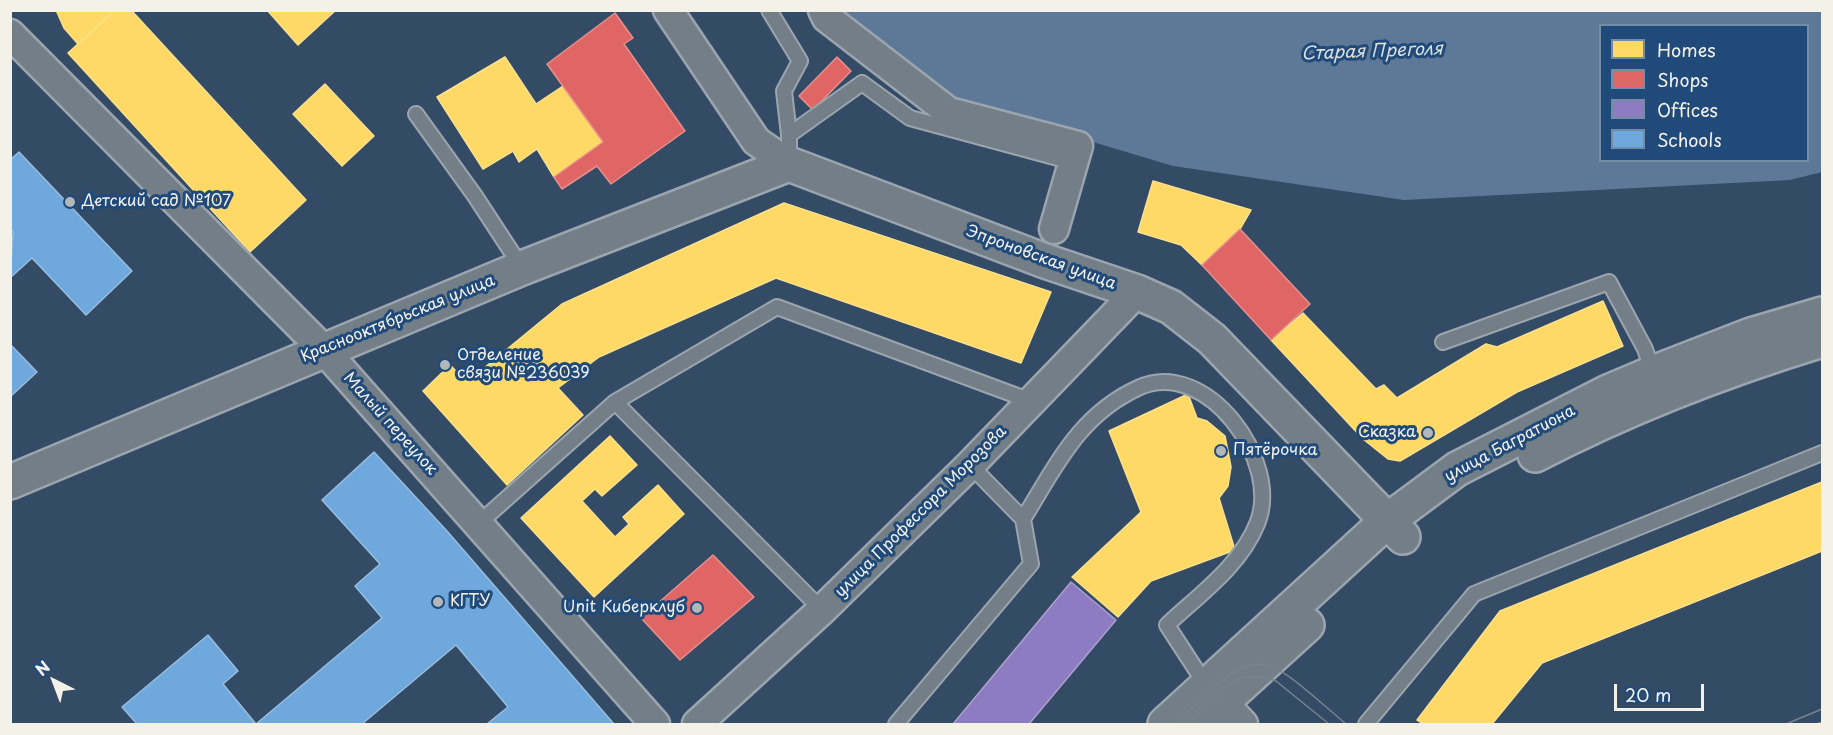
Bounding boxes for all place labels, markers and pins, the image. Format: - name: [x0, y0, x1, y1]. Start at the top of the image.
- place label: Детский сад №107: [82, 192, 231, 212]
- marker: Детский сад №107: [63, 195, 77, 209]
- place label: Отделение связи №236039: [457, 346, 590, 384]
- marker: Отделение связи №236039: [438, 358, 452, 372]
- place label: Сказка: [1358, 423, 1416, 443]
- marker: Сказка: [1421, 426, 1435, 440]
- place label: Пятёрочка: [1233, 441, 1318, 461]
- marker: Пятёрочка: [1214, 444, 1228, 458]
- place label: КГТУ: [450, 592, 490, 612]
- marker: КГТУ: [431, 595, 445, 609]
- place label: Unit Киберклуб: [563, 598, 685, 618]
- marker: Unit Киберклуб: [690, 601, 704, 615]

